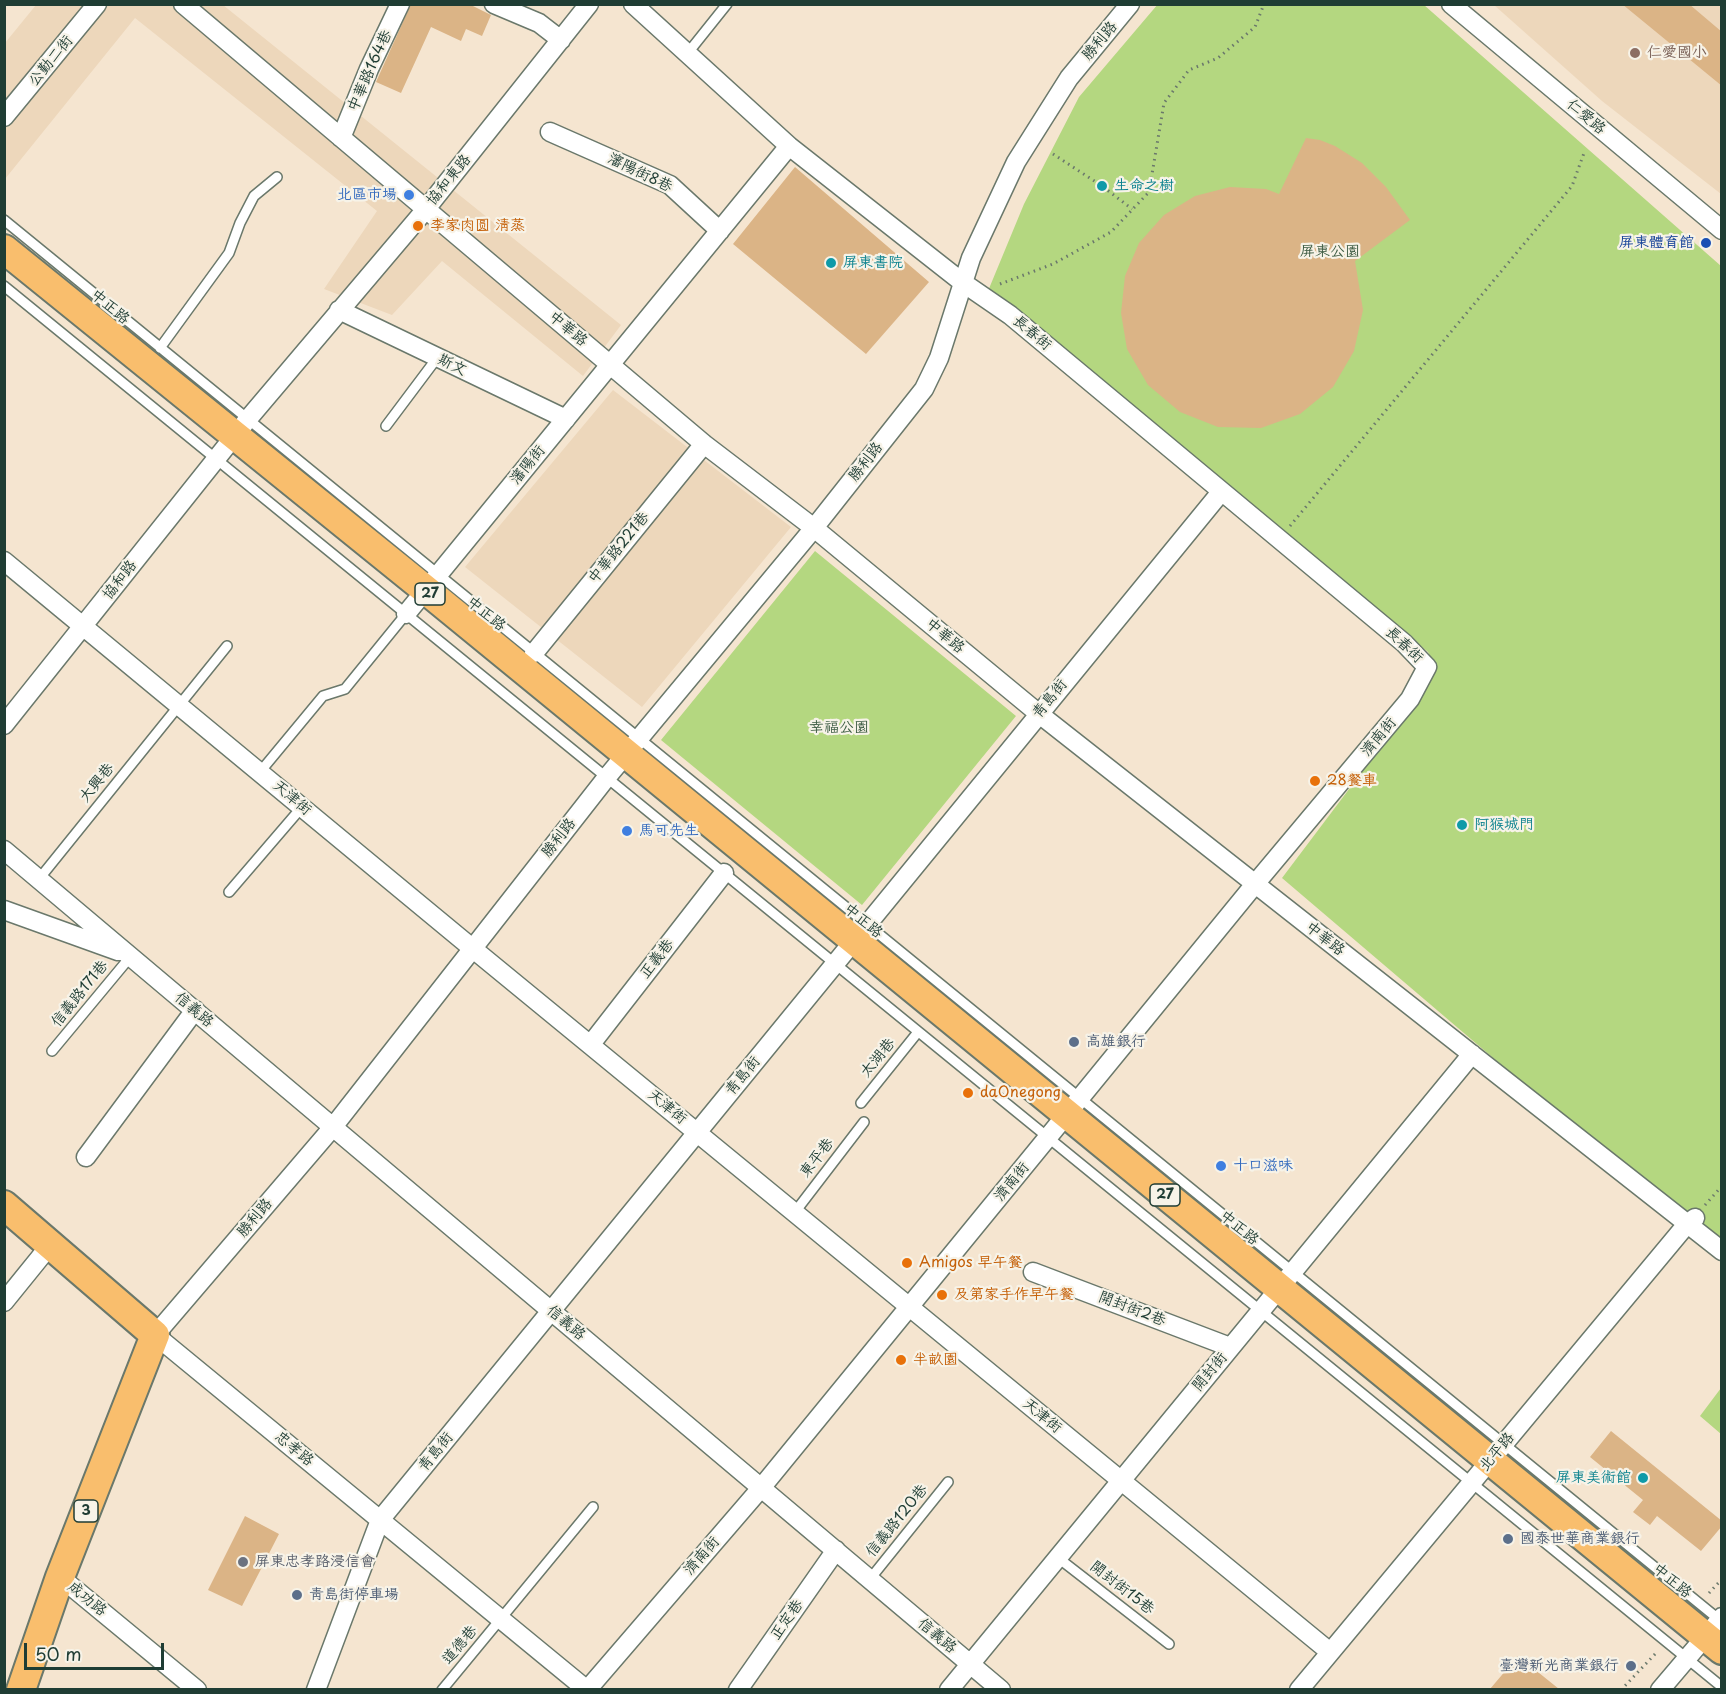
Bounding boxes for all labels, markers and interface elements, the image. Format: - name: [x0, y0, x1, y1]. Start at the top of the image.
- street label: 勝利路: [1079, 18, 1121, 64]
- street label: 中華路164巷: [344, 28, 396, 114]
- street label: 公勤二街: [25, 32, 77, 90]
- place label: 仁愛國小: [1647, 44, 1707, 62]
- marker: 仁愛國小: [1628, 46, 1642, 60]
- street label: 仁愛路: [1563, 96, 1609, 138]
- street label: 瀋陽街8巷: [605, 150, 675, 196]
- street label: 協和東路: [423, 151, 475, 209]
- place label: 生命之樹: [1114, 177, 1174, 195]
- marker: 生命之樹: [1095, 179, 1109, 193]
- place label: 北區市場: [337, 186, 397, 204]
- marker: 北區市場: [402, 188, 416, 202]
- place label: 李家肉圆 清蒸: [430, 217, 525, 235]
- marker: 李家肉圆 清蒸: [411, 219, 425, 233]
- place label: 屏東體育館: [1619, 234, 1694, 252]
- marker: 屏東體育館: [1699, 236, 1713, 250]
- park label: 屏東公園: [1300, 243, 1360, 261]
- place label: 屏東書院: [843, 254, 903, 272]
- marker: 屏東書院: [824, 256, 838, 270]
- street label: 中正路: [87, 286, 133, 328]
- street label: 中華路: [545, 308, 591, 350]
- street label: 長春街: [1009, 312, 1055, 354]
- street label: 斯文: [435, 350, 469, 380]
- street label: 勝利路: [845, 439, 887, 485]
- street label: 瀋陽街: [507, 442, 549, 488]
- street label: 中華路221巷: [585, 509, 653, 587]
- street label: 協和路: [99, 557, 141, 603]
- road number: 27: [415, 583, 445, 605]
- street label: 中正路: [463, 593, 509, 635]
- street label: 中華路: [922, 615, 968, 657]
- street label: 長春街: [1381, 623, 1427, 667]
- street label: 青島街: [1029, 676, 1071, 722]
- street label: 濟南街: [1358, 714, 1400, 760]
- park label: 幸福公園: [809, 719, 869, 737]
- street label: 大興巷: [76, 760, 118, 806]
- place label: 28餐車: [1327, 772, 1377, 790]
- marker: 28餐車: [1308, 774, 1322, 788]
- street label: 天津街: [269, 777, 315, 819]
- street label: 勝利路: [538, 815, 580, 861]
- place label: 阿猴城門: [1474, 816, 1534, 834]
- marker: 阿猴城門: [1455, 818, 1469, 832]
- place label: 馬可先生: [639, 822, 699, 840]
- marker: 馬可先生: [620, 824, 634, 838]
- street label: 中正路: [840, 900, 886, 942]
- street label: 中華路: [1302, 918, 1348, 960]
- street label: 正義巷: [636, 936, 678, 982]
- street label: 信義路171巷: [48, 957, 112, 1031]
- street label: 信義路: [171, 989, 217, 1031]
- place label: 高雄銀行: [1086, 1033, 1146, 1051]
- street label: 太湖巷: [857, 1035, 899, 1081]
- marker: 高雄銀行: [1067, 1035, 1081, 1049]
- street label: 青島街: [722, 1053, 764, 1099]
- place label: daOnegong: [980, 1084, 1061, 1102]
- street label: 天津街: [644, 1086, 690, 1128]
- marker: daOnegong: [961, 1086, 975, 1100]
- street label: 東平巷: [796, 1135, 838, 1181]
- place label: 十口滋味: [1233, 1157, 1293, 1175]
- street label: 濟南街: [991, 1159, 1033, 1205]
- marker: 十口滋味: [1214, 1159, 1228, 1173]
- road number: 27: [1150, 1184, 1180, 1206]
- street label: 勝利路: [234, 1195, 276, 1241]
- street label: 中正路: [1216, 1207, 1262, 1249]
- place label: Amigos 早午餐: [919, 1254, 1022, 1272]
- marker: Amigos 早午餐: [900, 1256, 914, 1270]
- place label: 及第家手作早午餐: [954, 1286, 1074, 1304]
- marker: 及第家手作早午餐: [935, 1288, 949, 1302]
- street label: 開封街2巷: [1096, 1288, 1168, 1330]
- street label: 信義路: [543, 1302, 589, 1344]
- street label: 開封街: [1189, 1349, 1231, 1395]
- place label: 半畝園: [913, 1351, 958, 1369]
- marker: 半畝園: [894, 1353, 908, 1367]
- street label: 天津街: [1019, 1395, 1065, 1437]
- street label: 忠孝路: [271, 1428, 317, 1470]
- street label: 青島街: [415, 1429, 457, 1475]
- street label: 北平路: [1476, 1429, 1518, 1475]
- place label: 屏東美術館: [1556, 1469, 1631, 1487]
- marker: 屏東美術館: [1636, 1471, 1650, 1485]
- street label: 信義路120巷: [862, 1481, 932, 1561]
- road number: 3: [74, 1500, 98, 1522]
- place label: 國泰世華商業銀行: [1520, 1530, 1640, 1548]
- marker: 國泰世華商業銀行: [1501, 1532, 1515, 1546]
- street label: 濟南街: [680, 1533, 724, 1579]
- place label: 屏東忠孝路浸信會: [255, 1553, 375, 1571]
- marker: 屏東忠孝路浸信會: [236, 1555, 250, 1569]
- street label: 開封街15巷: [1086, 1557, 1158, 1619]
- street label: 中正路: [1649, 1560, 1695, 1602]
- street label: 成功路: [64, 1578, 110, 1620]
- place label: 青島街停車場: [309, 1586, 399, 1604]
- marker: 青島街停車場: [290, 1588, 304, 1602]
- street label: 正定巷: [767, 1596, 807, 1644]
- street label: 信義路: [914, 1615, 960, 1657]
- street label: 道德巷: [439, 1622, 481, 1668]
- scale bar: [27, 1631, 166, 1669]
- text: 50 m: [35, 1640, 82, 1667]
- place label: 臺灣新光商業銀行: [1499, 1657, 1619, 1675]
- marker: 臺灣新光商業銀行: [1624, 1659, 1638, 1673]

